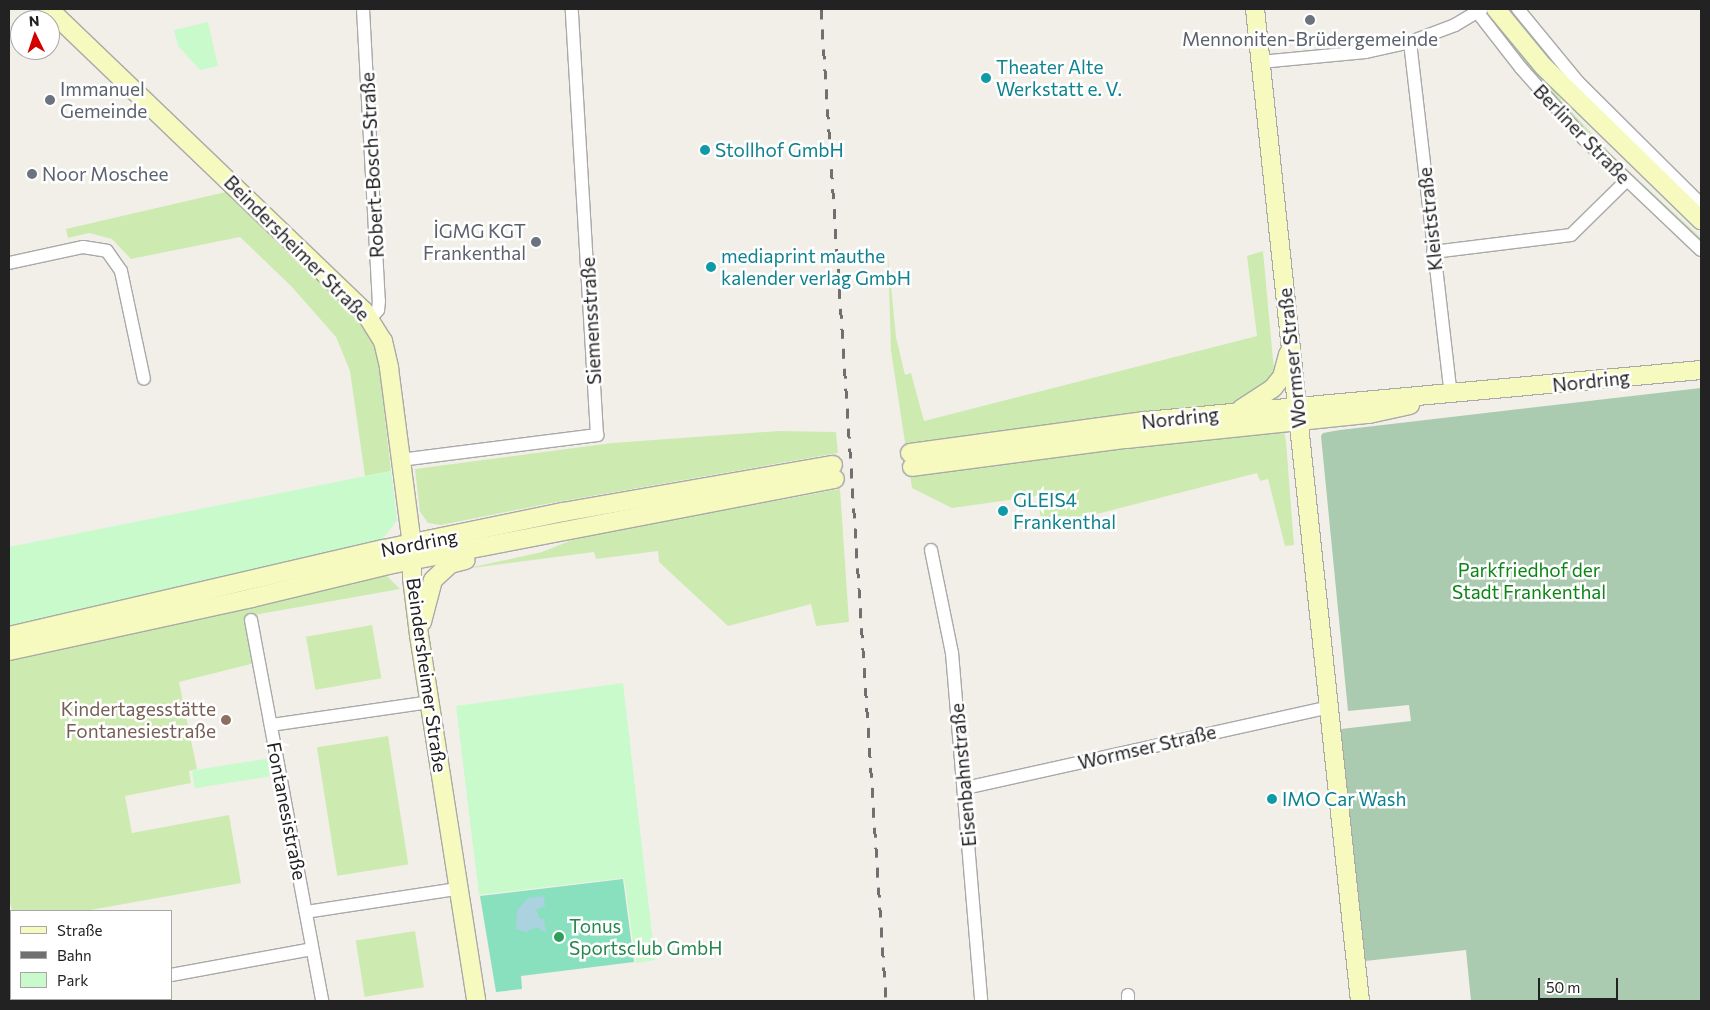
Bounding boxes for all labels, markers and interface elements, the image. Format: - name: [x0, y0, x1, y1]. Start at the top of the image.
- north arrow: [10, 10, 60, 60]
- text: N: [28, 12, 40, 29]
- marker: Mennoniten-Brüdergemeinde: [1304, 14, 1316, 26]
- place label: Mennoniten-Brüdergemeinde: [1182, 28, 1438, 50]
- place label: Theater Alte Werkstatt e. V.: [996, 56, 1122, 100]
- street label: Robert-Bosch-Straße: [356, 71, 388, 259]
- marker: Theater Alte Werkstatt e. V.: [980, 72, 992, 84]
- place label: Immanuel Gemeinde: [60, 78, 147, 122]
- street label: Berliner Straße: [1529, 80, 1635, 188]
- marker: Immanuel Gemeinde: [44, 94, 56, 106]
- place label: Stollhof GmbH: [715, 139, 844, 161]
- marker: Stollhof GmbH: [699, 144, 711, 156]
- place label: Noor Moschee: [42, 163, 169, 185]
- street label: Kleiststraße: [1413, 166, 1447, 272]
- marker: Noor Moschee: [26, 168, 38, 180]
- street label: Beindersheimer Straße: [220, 171, 374, 325]
- place label: İGMG KGT Frankenthal: [423, 220, 526, 264]
- marker: İGMG KGT Frankenthal: [530, 236, 542, 248]
- place label: mediaprint mauthe kalender verlag GmbH: [721, 245, 911, 289]
- street label: Siemensstraße: [576, 257, 606, 385]
- marker: mediaprint mauthe kalender verlag GmbH: [705, 261, 717, 273]
- street label: Wormser Straße: [1273, 287, 1311, 429]
- street label: Nordring: [1551, 366, 1631, 396]
- street label: Nordring: [1140, 403, 1220, 433]
- place label: GLEIS4 Frankenthal: [1013, 489, 1116, 533]
- marker: GLEIS4 Frankenthal: [997, 505, 1009, 517]
- street label: Nordring: [379, 524, 459, 562]
- park label: Parkfriedhof der Stadt Frankenthal: [1452, 559, 1606, 603]
- street label: Beindersheimer Straße: [402, 576, 452, 774]
- place label: Kindertagesstätte Fontanesiestraße: [61, 698, 216, 742]
- street label: Eisenbahnstraße: [945, 702, 981, 848]
- marker: Kindertagesstätte Fontanesiestraße: [220, 714, 232, 726]
- street label: Wormser Straße: [1076, 720, 1218, 774]
- street label: Fontanesistraße: [262, 740, 312, 882]
- place label: IMO Car Wash: [1282, 788, 1406, 810]
- marker: IMO Car Wash: [1266, 793, 1278, 805]
- legend: [10, 910, 172, 1000]
- place label: Tonus Sportsclub GmbH: [569, 915, 722, 959]
- text: Straße: [57, 921, 103, 939]
- marker: Tonus Sportsclub GmbH: [553, 931, 565, 943]
- text: Bahn: [57, 946, 92, 964]
- scale bar: [1540, 968, 1620, 1000]
- text: Park: [57, 971, 88, 989]
- text: 50 m: [1546, 978, 1580, 996]

